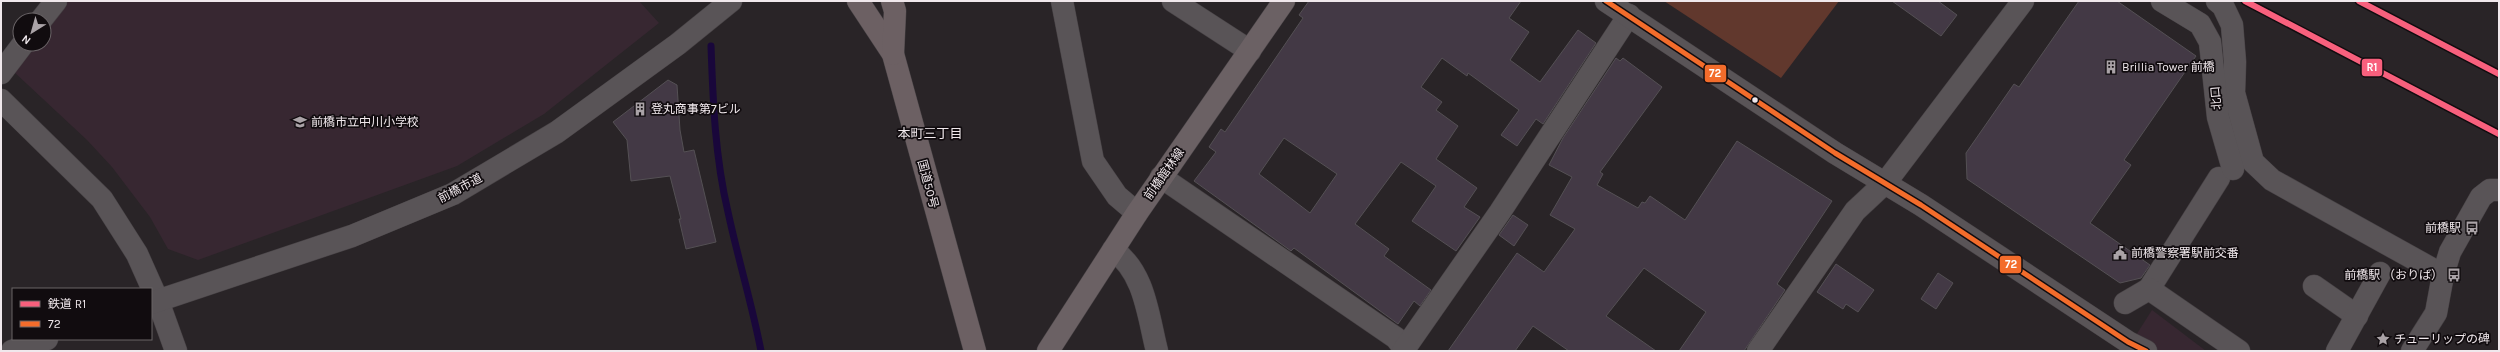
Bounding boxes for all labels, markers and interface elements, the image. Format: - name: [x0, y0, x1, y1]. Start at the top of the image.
- north arrow: [12, 12, 52, 52]
- text: N: [19, 32, 33, 47]
- line badge: R1: [2361, 58, 2383, 77]
- building icon: Brillia Tower 前橋: [2103, 59, 2119, 75]
- place label: Brillia Tower 前橋: [2122, 60, 2215, 74]
- text: R1: [2366, 61, 2378, 74]
- line badge: 72: [1704, 64, 1727, 83]
- text: 72: [1709, 67, 1721, 80]
- street label: 北口: [2208, 85, 2224, 111]
- unlabelled marker: [1750, 95, 1760, 105]
- building icon: 登丸商事第7ビル: [632, 101, 648, 117]
- place label: 登丸商事第7ビル: [651, 102, 741, 116]
- school or university icon: 前橋市立中川小学校: [292, 114, 308, 130]
- place label: 前橋市立中川小学校: [311, 115, 419, 129]
- district label: 本町三丁目: [897, 126, 963, 141]
- street label: 前橋館林線: [1141, 145, 1187, 203]
- street label: 国道50号: [915, 158, 941, 210]
- street label: 前橋市道: [436, 171, 484, 205]
- bus stop icon: 前橋駅: [2464, 220, 2480, 236]
- place label: 前橋駅: [2425, 221, 2461, 235]
- public building icon: 前橋警察署駅前交番: [2112, 245, 2128, 261]
- place label: 前橋警察署駅前交番: [2131, 246, 2239, 260]
- line badge: 72: [1999, 255, 2022, 274]
- text: 72: [2005, 258, 2017, 271]
- bus stop icon: 前橋駅 （おりば）: [2446, 267, 2462, 283]
- place label: 前橋駅 （おりば）: [2344, 268, 2443, 282]
- legend: [12, 288, 152, 340]
- text: 鉄道 R1: [48, 297, 86, 311]
- text: 72: [48, 317, 61, 331]
- place icon: チューリップの碑: [2375, 331, 2391, 347]
- place label: チューリップの碑: [2394, 332, 2490, 346]

